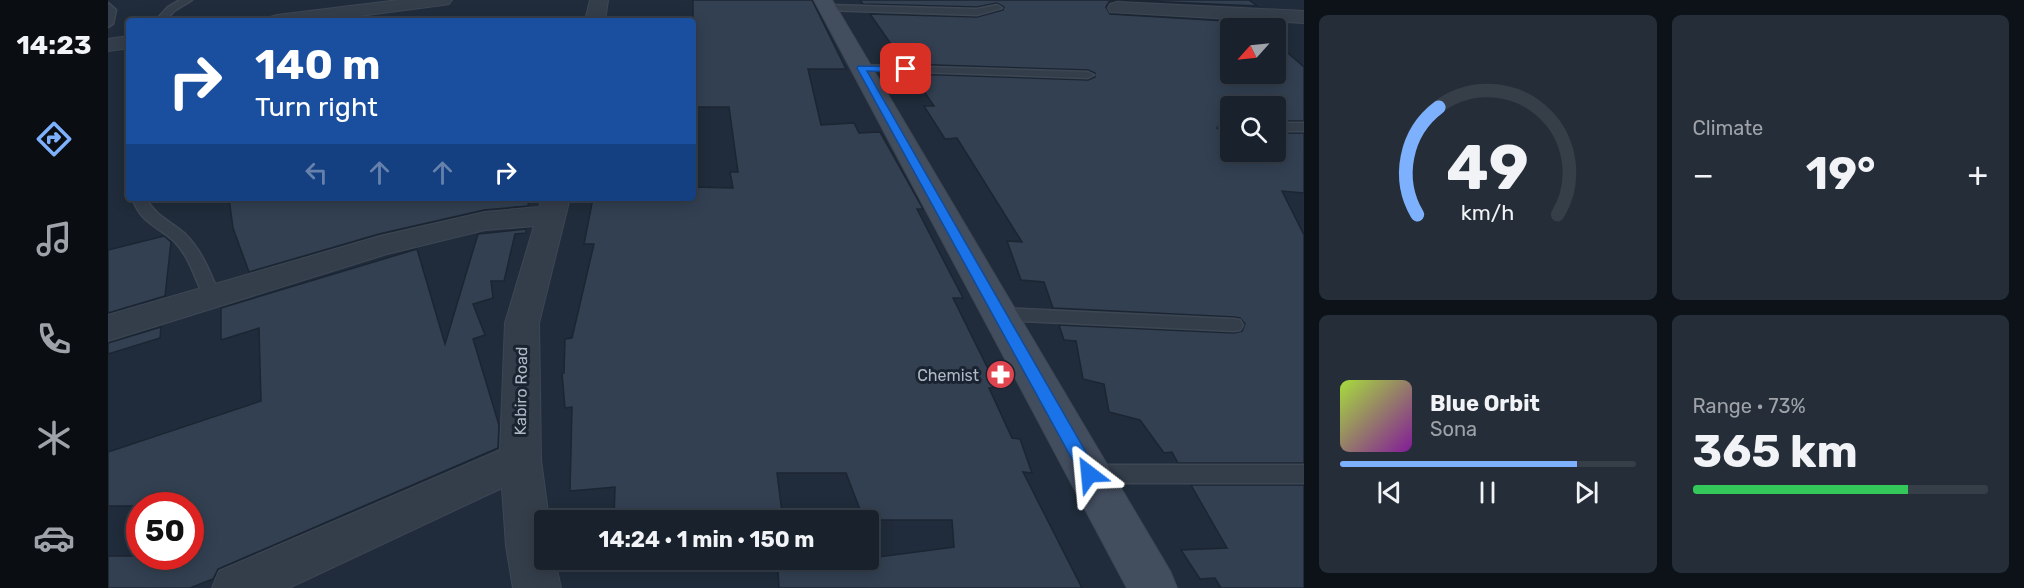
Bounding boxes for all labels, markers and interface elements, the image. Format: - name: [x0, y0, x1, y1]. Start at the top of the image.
- north arrow: [1220, 18, 1286, 84]
- map controls: [1220, 18, 1286, 162]
- text: 14:23: [16, 29, 92, 61]
- text: 140 m: [255, 40, 381, 90]
- icon: right: [156, 42, 234, 120]
- pin: [880, 43, 931, 94]
- icon: arrive: [889, 52, 922, 85]
- text: Turn right: [255, 91, 378, 123]
- button: search: [1220, 96, 1286, 162]
- text: Climate: [1693, 116, 1763, 140]
- icon: directions: [33, 118, 75, 160]
- text: 49: [1447, 131, 1529, 205]
- text: 19°: [1806, 147, 1876, 200]
- text: −: [1693, 155, 1714, 194]
- text: +: [1967, 155, 1988, 194]
- icon: left: [300, 156, 333, 189]
- icon: ahead: [363, 156, 396, 189]
- icon: ahead: [426, 156, 459, 189]
- icon: right: [489, 156, 522, 189]
- text: km/h: [1461, 200, 1515, 225]
- icon: music: [33, 218, 75, 260]
- icon: phone: [33, 318, 75, 360]
- street label: Kabiro Road: [511, 346, 531, 436]
- pharmacy icon: Chemist: [984, 359, 1016, 391]
- place label: Chemist: [917, 366, 979, 385]
- text: Blue Orbit: [1430, 390, 1540, 417]
- text: Range · 73%: [1693, 394, 1806, 418]
- icon: climate: [33, 417, 75, 459]
- text: Sona: [1430, 417, 1477, 441]
- text: 365 km: [1693, 425, 1858, 478]
- position arrow: [1057, 442, 1121, 506]
- icon: previous: [1373, 476, 1406, 509]
- icon: pause: [1471, 476, 1504, 509]
- icon: next: [1570, 476, 1603, 509]
- speed limit sign: 50: [126, 492, 204, 570]
- icon: car: [33, 517, 75, 559]
- text: 14:24 · 1 min · 150 m: [598, 526, 815, 553]

